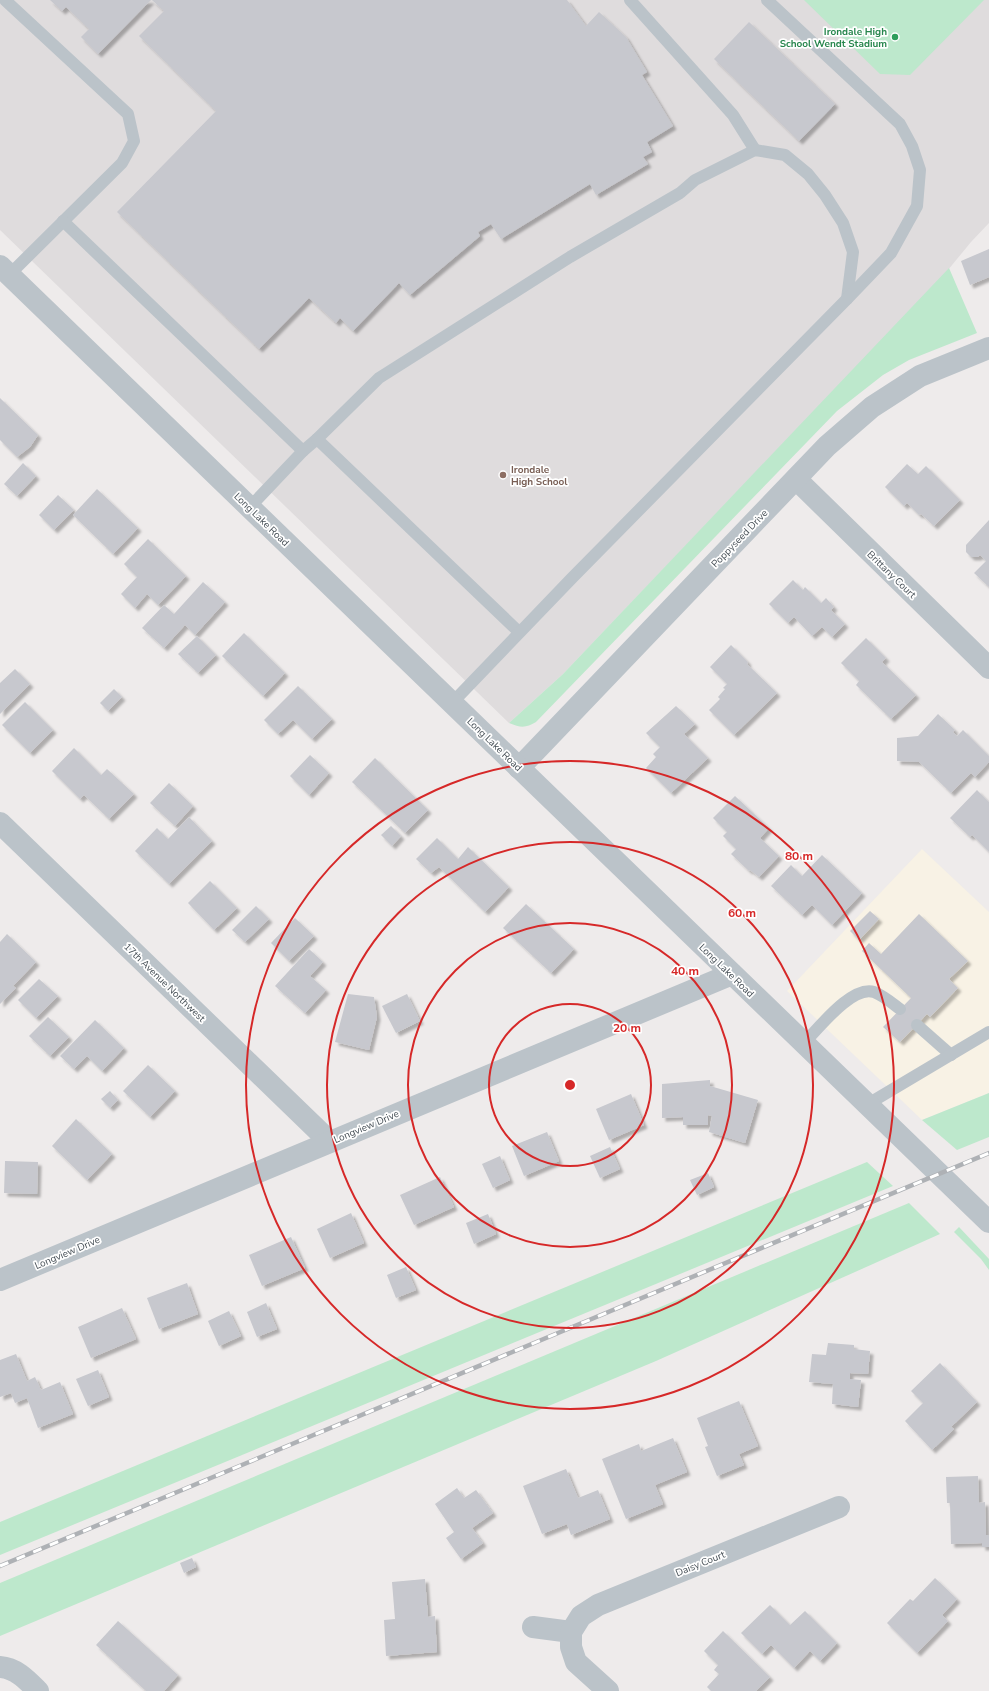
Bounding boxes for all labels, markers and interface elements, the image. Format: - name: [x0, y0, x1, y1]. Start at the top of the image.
- place label: Irondale High School Wendt Stadium: [780, 25, 887, 51]
- marker: Irondale High School Wendt Stadium: [890, 32, 900, 42]
- place label: Irondale High School: [511, 463, 568, 489]
- marker: Irondale High School: [498, 470, 508, 480]
- street label: Long Lake Road: [231, 490, 292, 550]
- street label: Poppyseed Drive: [708, 507, 771, 571]
- street label: Brittany Court: [864, 548, 919, 602]
- street label: Long Lake Road: [464, 715, 525, 775]
- text: 80 m: [785, 848, 813, 864]
- text: 60 m: [728, 905, 756, 921]
- street label: 17th Avenue Northwest: [121, 940, 208, 1026]
- street label: Long Lake Road: [696, 941, 757, 1001]
- text: 40 m: [671, 963, 699, 979]
- text: 20 m: [613, 1020, 641, 1036]
- centre of rings: [563, 1078, 577, 1092]
- street label: Longview Drive: [331, 1107, 401, 1147]
- street label: Longview Drive: [32, 1233, 102, 1273]
- street label: Daisy Court: [673, 1547, 728, 1580]

